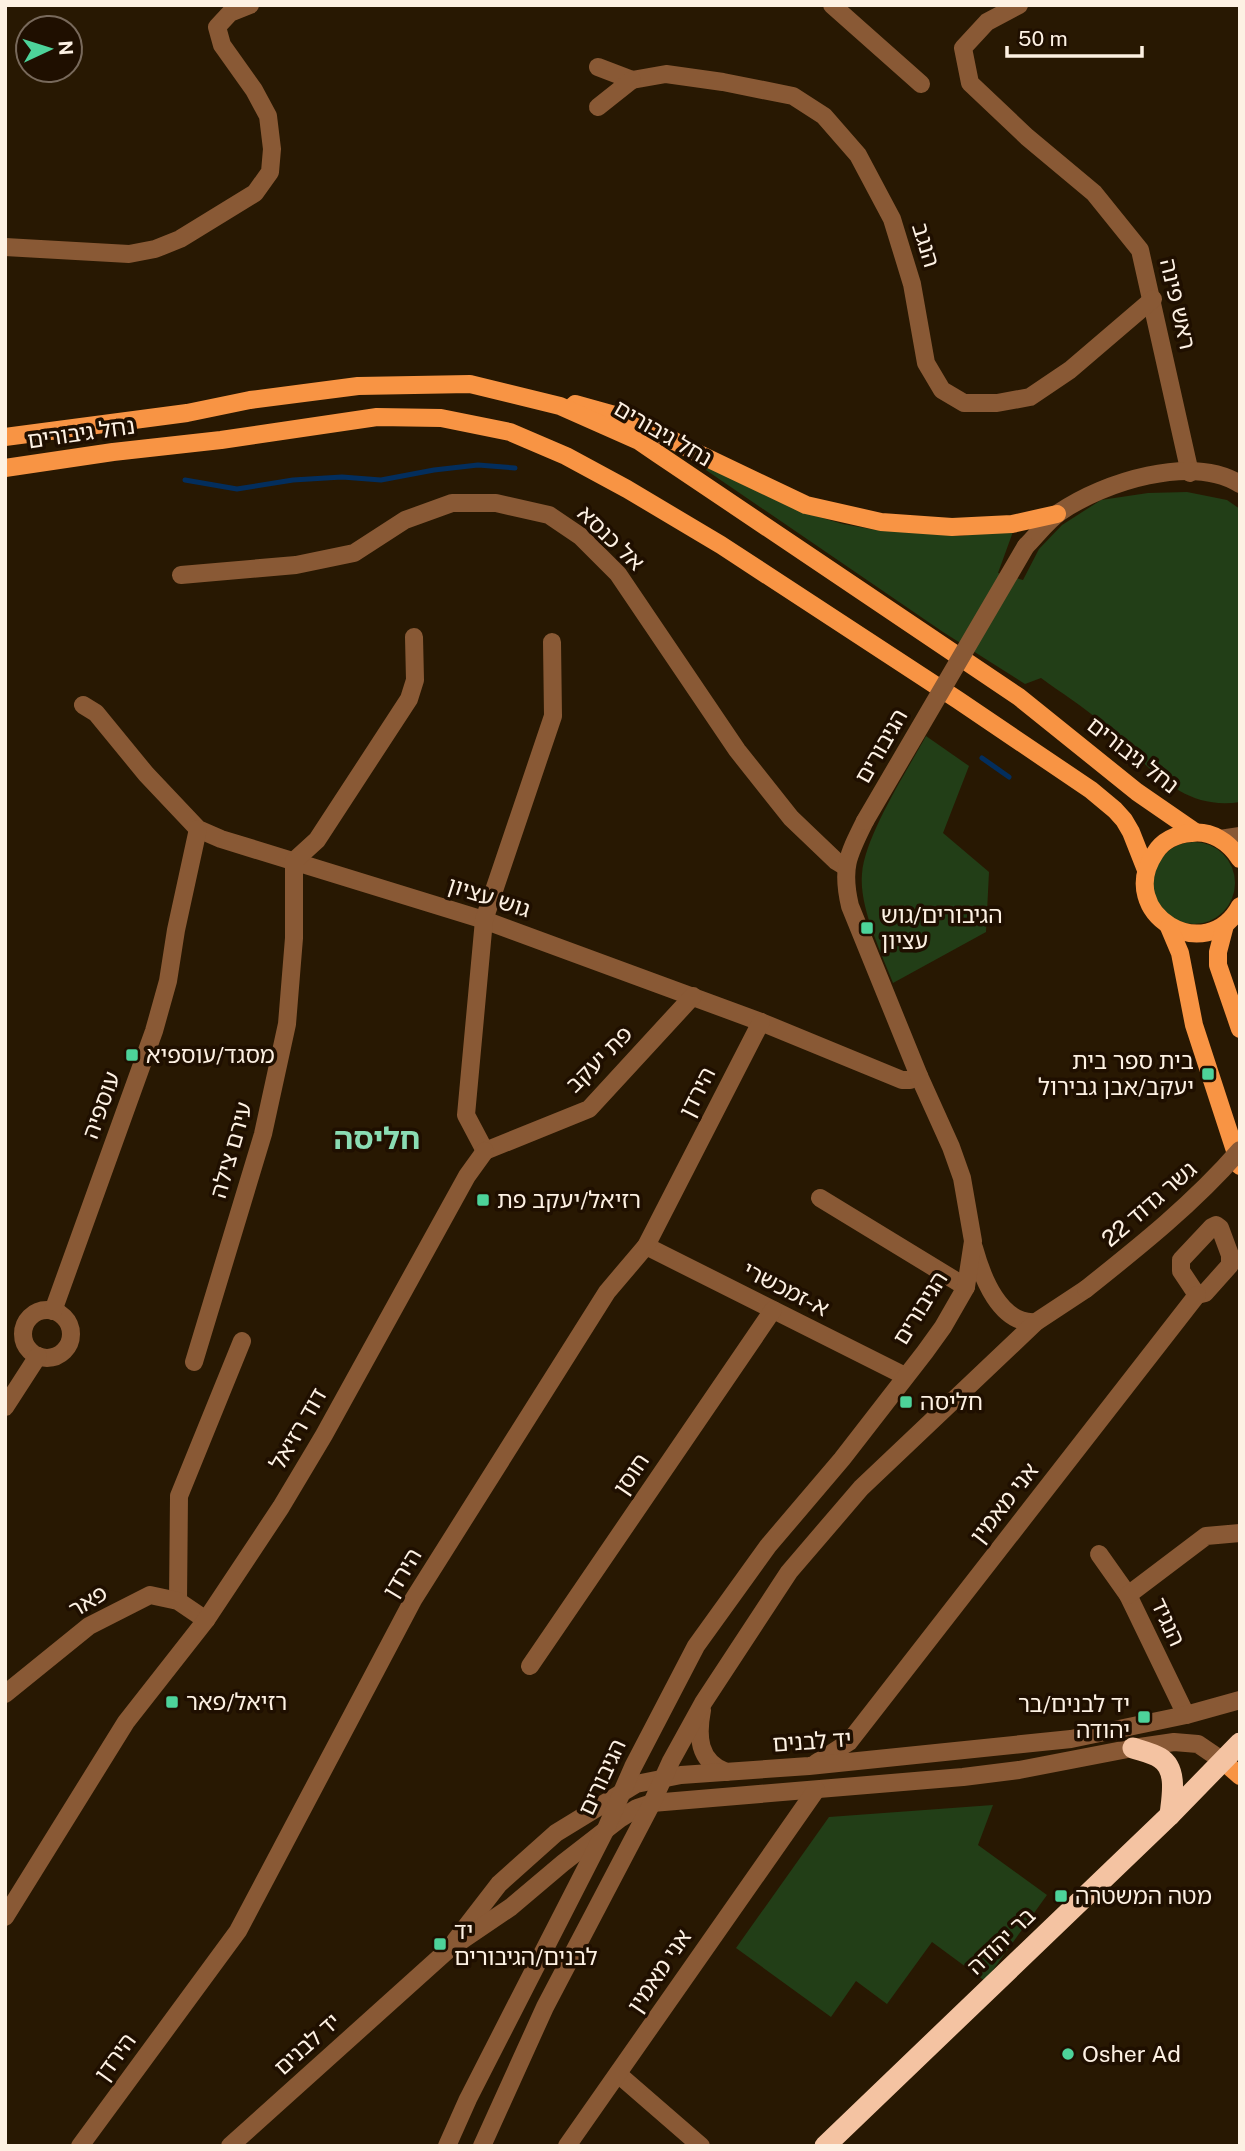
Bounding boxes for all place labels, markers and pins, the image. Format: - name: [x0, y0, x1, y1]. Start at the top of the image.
- place label: הגיבורים/גוש עציון: [881, 901, 1003, 954]
- marker: הגיבורים/גוש עציון: [859, 920, 875, 936]
- place label: מסגד/עוספיא: [146, 1041, 275, 1068]
- marker: מסגד/עוספיא: [124, 1047, 140, 1063]
- place label: בית ספר בית יעקב/אבן גבירול: [1038, 1047, 1194, 1100]
- marker: בית ספר בית יעקב/אבן גבירול: [1200, 1066, 1216, 1082]
- place label: רזיאל/יעקב פת: [497, 1186, 641, 1213]
- marker: רזיאל/יעקב פת: [475, 1192, 491, 1208]
- place label: חליסה: [920, 1388, 983, 1415]
- marker: חליסה: [898, 1394, 914, 1410]
- place label: רזיאל/פאר: [186, 1688, 287, 1715]
- place label: יד לבנים/בר יהודה: [1018, 1690, 1130, 1743]
- marker: רזיאל/פאר: [164, 1694, 180, 1710]
- marker: יד לבנים/בר יהודה: [1136, 1709, 1152, 1725]
- place label: מטה המשטרה: [1075, 1882, 1212, 1909]
- marker: מטה המשטרה: [1053, 1888, 1069, 1904]
- place label: יד לבנים/הגיבורים: [454, 1917, 598, 1970]
- marker: יד לבנים/הגיבורים: [432, 1936, 448, 1952]
- place label: Osher Ad: [1082, 2040, 1181, 2067]
- marker: Osher Ad: [1060, 2046, 1076, 2062]

